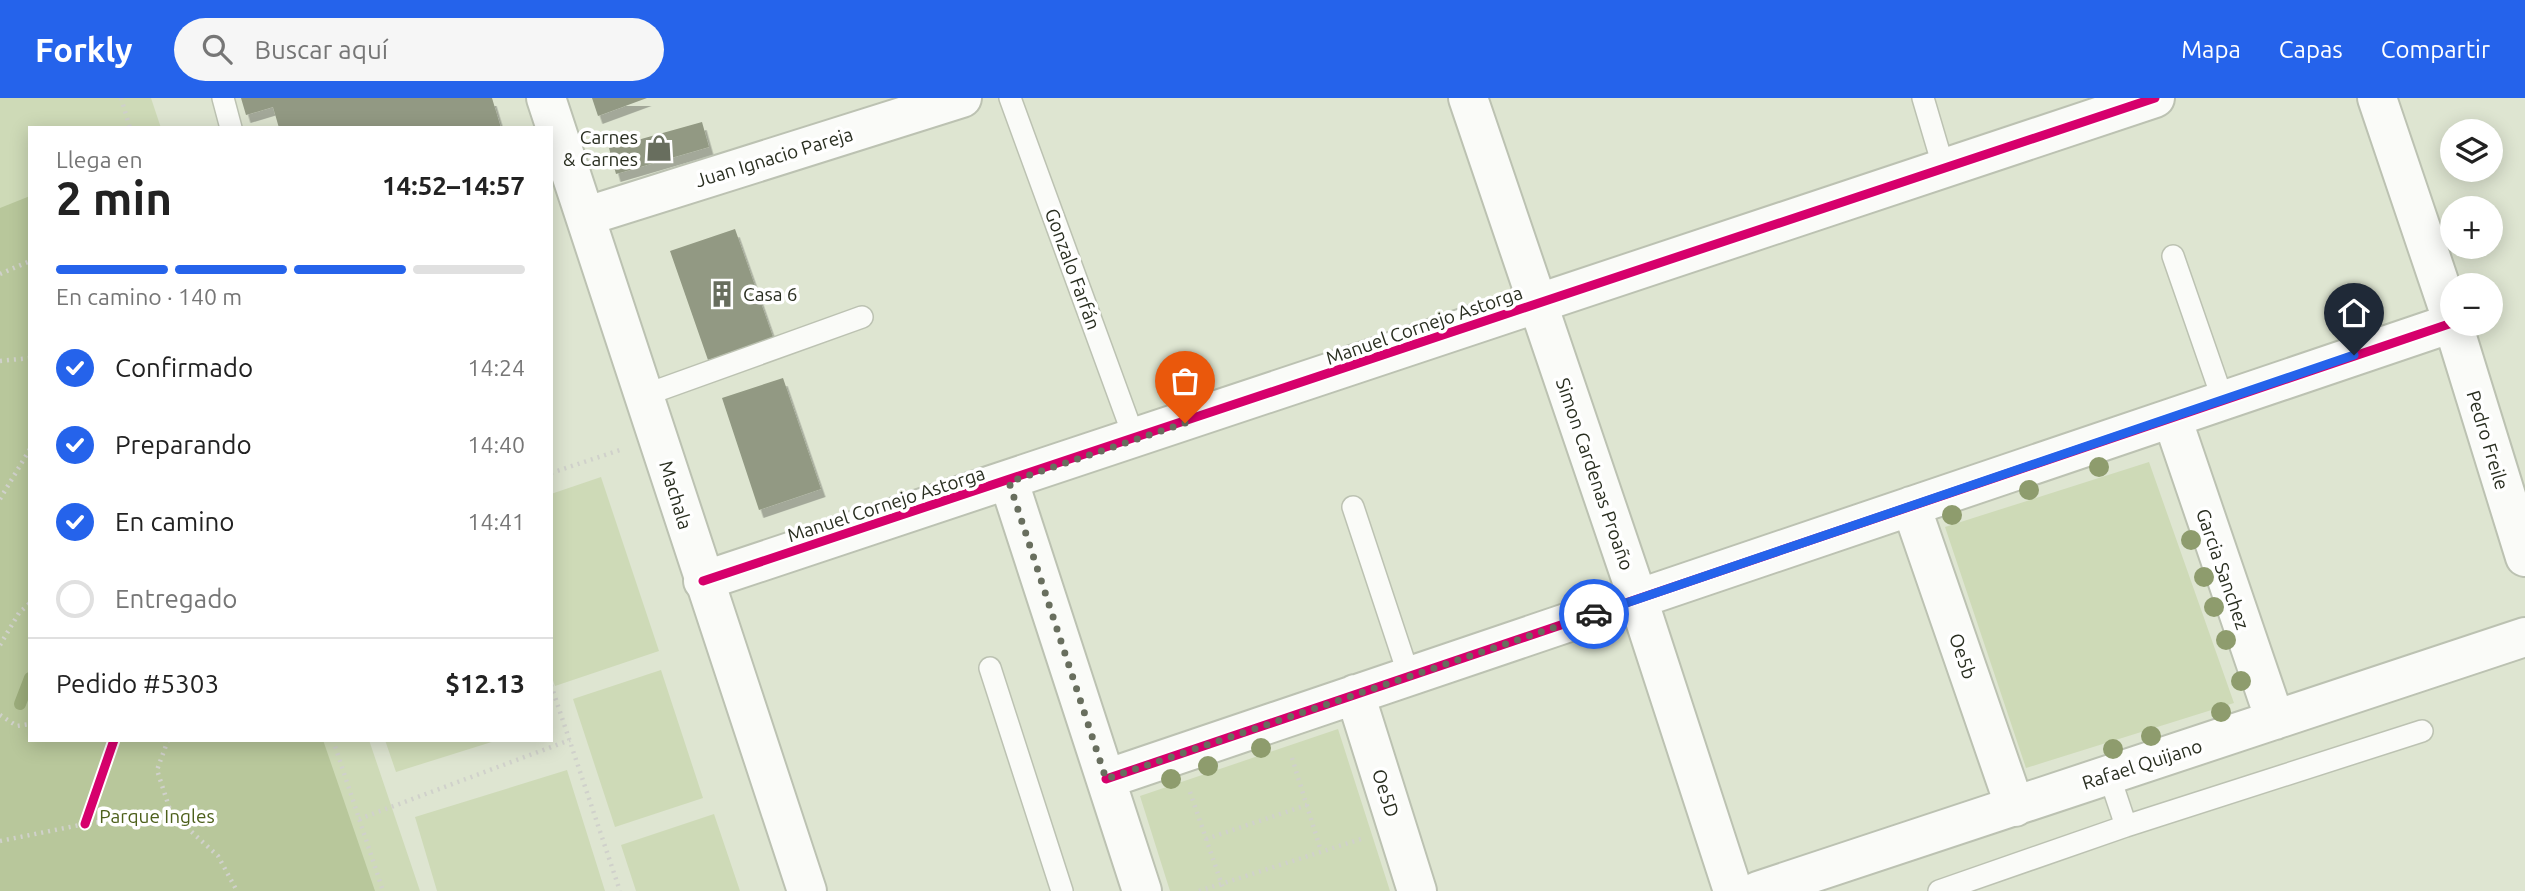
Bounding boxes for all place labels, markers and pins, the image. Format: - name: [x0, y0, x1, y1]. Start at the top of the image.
- place label: Carnes & Carnes: [563, 126, 638, 170]
- shop icon: Carnes & Carnes: [644, 133, 674, 163]
- building icon: Casa 6: [707, 279, 737, 309]
- place label: Casa 6: [743, 283, 798, 305]
- pin: [2324, 283, 2384, 355]
- pin: [1155, 351, 1215, 423]

